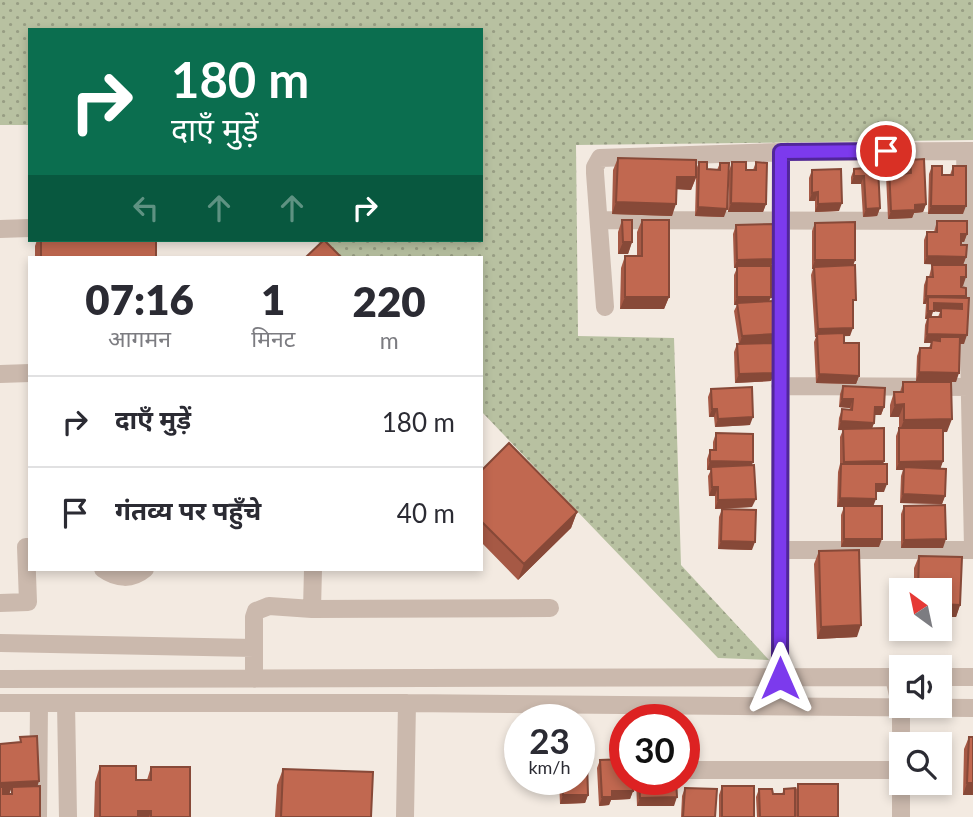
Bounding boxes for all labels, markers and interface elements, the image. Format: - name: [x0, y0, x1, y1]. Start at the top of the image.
- text: 180 m: [171, 50, 309, 108]
- icon: right: [56, 56, 147, 147]
- text: दाएँ मुड़ें: [171, 109, 258, 148]
- pin: [856, 121, 916, 181]
- icon: arrive: [867, 132, 905, 170]
- icon: left: [127, 189, 165, 227]
- icon: ahead: [200, 189, 238, 227]
- icon: ahead: [273, 189, 311, 227]
- icon: right: [346, 189, 384, 227]
- text: 07:16: [85, 274, 194, 324]
- text: 1: [261, 274, 285, 324]
- text: 220: [353, 276, 426, 326]
- text: आगमन: [108, 324, 171, 352]
- text: मिनट: [251, 324, 295, 352]
- text: m: [380, 326, 399, 354]
- icon: right: [56, 403, 94, 441]
- text: दाएँ मुड़ें: [115, 403, 191, 435]
- text: 180 m: [382, 406, 455, 438]
- icon: arrive: [56, 494, 94, 532]
- text: गंतव्य पर पहुँचे: [115, 494, 261, 526]
- text: 40 m: [397, 497, 455, 529]
- north arrow: [889, 578, 952, 640]
- map controls: [889, 578, 952, 795]
- position arrow: [743, 641, 817, 715]
- button: sound: [889, 655, 952, 718]
- speed limit sign: 30: [609, 704, 700, 795]
- text: 23: [529, 719, 570, 761]
- button: search: [889, 732, 952, 795]
- text: km/h: [528, 756, 571, 778]

